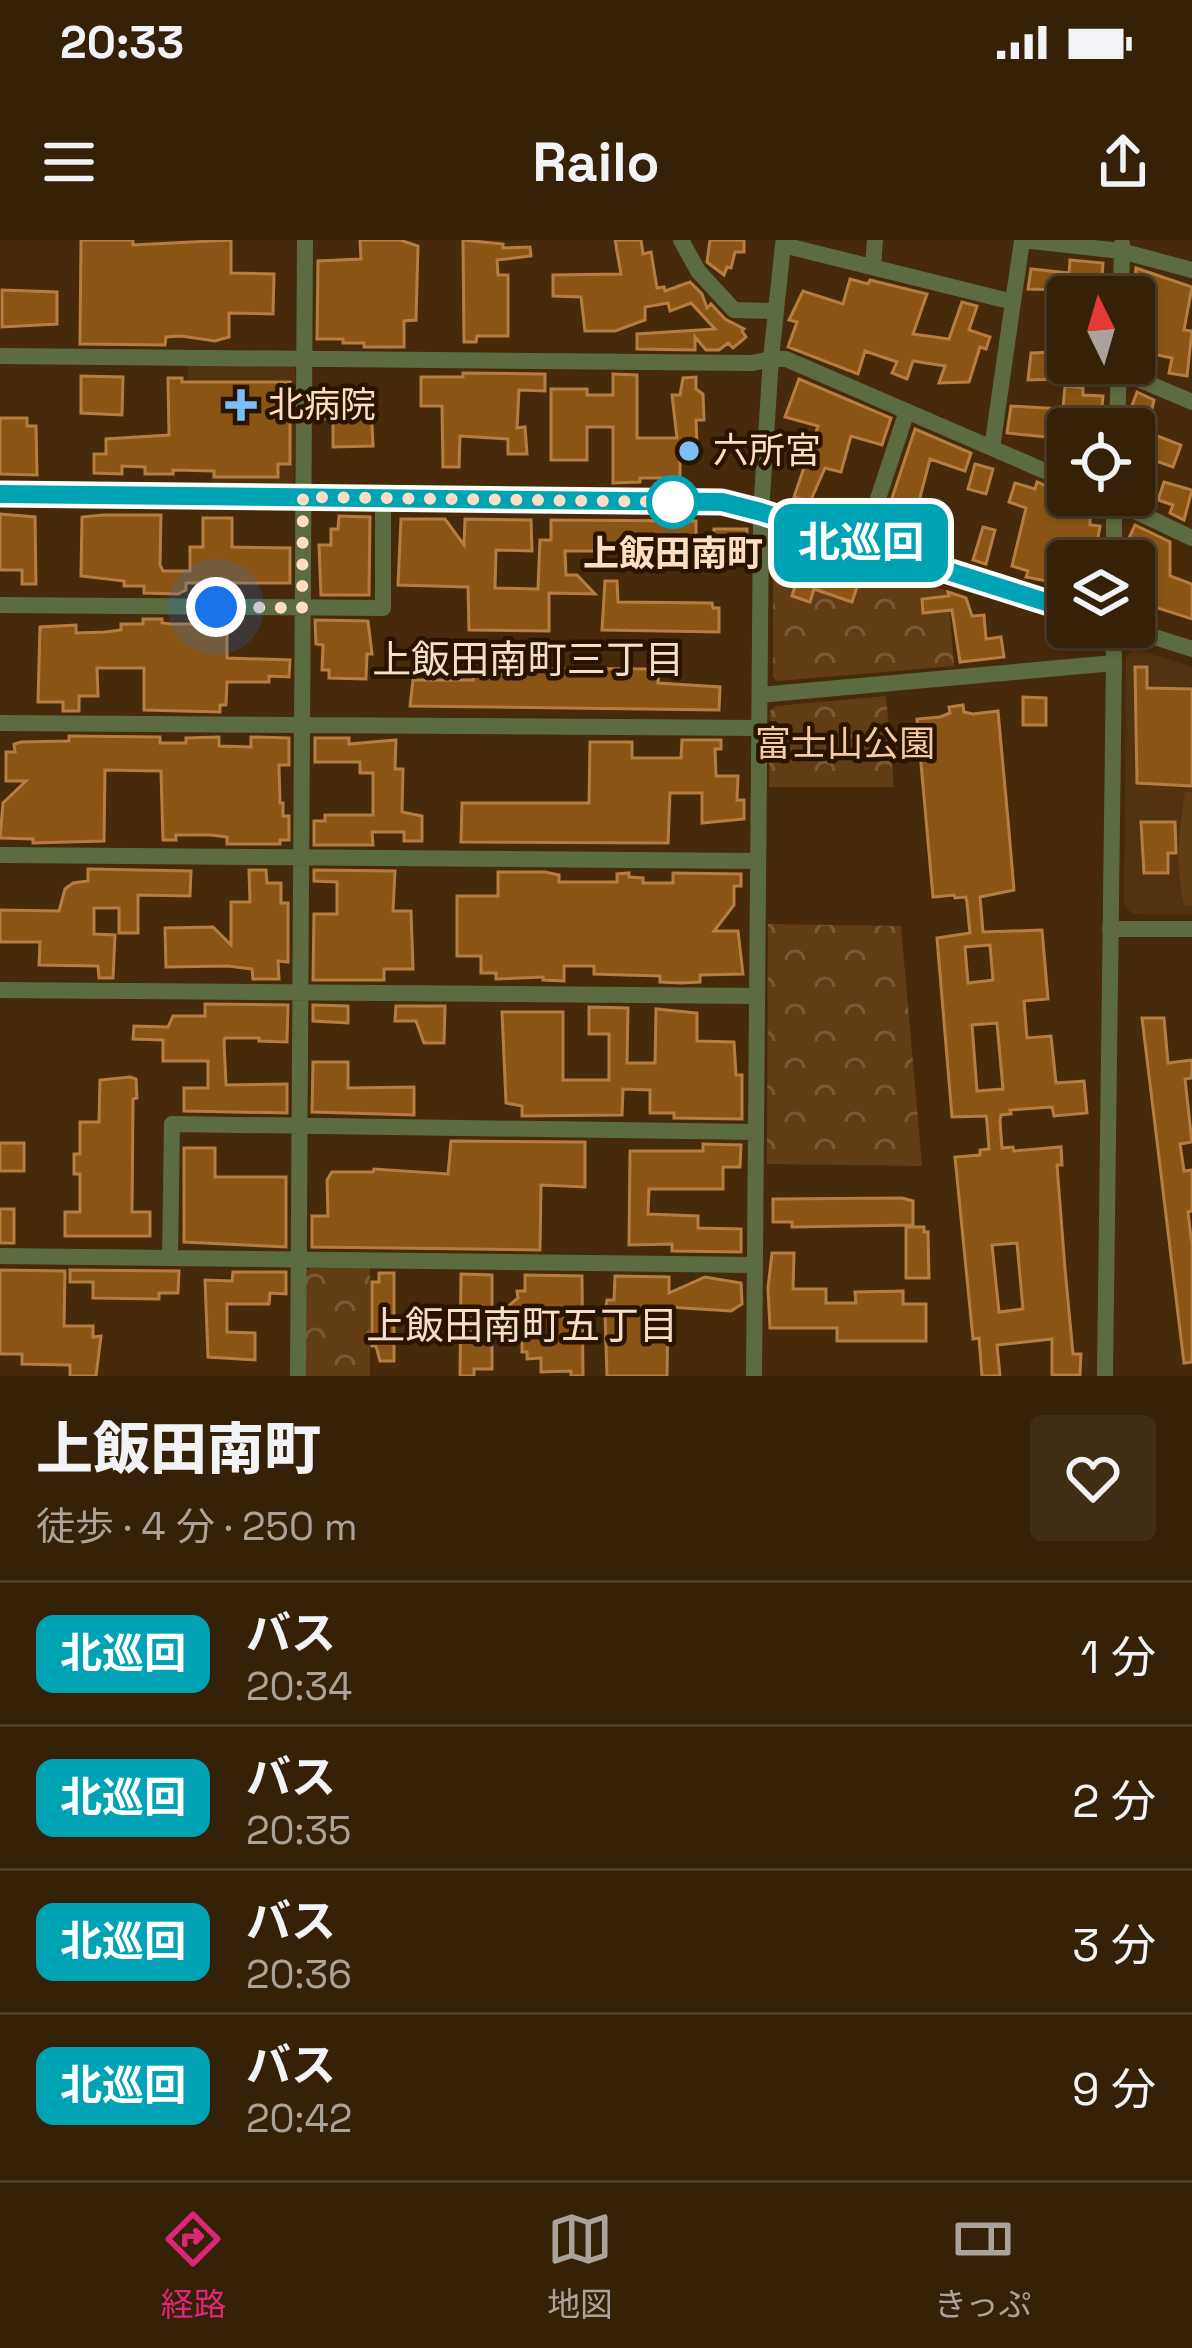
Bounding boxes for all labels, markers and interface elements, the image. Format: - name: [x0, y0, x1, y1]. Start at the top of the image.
- text: 20:33: [60, 14, 184, 71]
- text: Railo: [532, 128, 660, 197]
- icon: menu: [36, 129, 102, 195]
- icon: share: [1090, 129, 1156, 195]
- north arrow: [1047, 276, 1155, 384]
- map controls: [1047, 276, 1155, 648]
- place label: 北病院: [268, 382, 376, 428]
- marker: 北病院: [225, 389, 257, 421]
- button: locate: [1047, 408, 1155, 516]
- place label: 六所宮: [713, 428, 821, 474]
- marker: 六所宮: [676, 438, 702, 464]
- marker: 上飯田南町: [648, 477, 698, 527]
- line badge: 北巡回: [792, 504, 930, 582]
- text: 北巡回: [798, 516, 924, 569]
- place label: 上飯田南町: [583, 531, 763, 577]
- button: layers: [1047, 540, 1155, 648]
- your location: [186, 577, 246, 637]
- district label: 上飯田南町三丁目: [372, 635, 684, 684]
- park label: 富士山公園: [755, 721, 935, 767]
- district label: 上飯田南町五丁目: [366, 1301, 678, 1350]
- text: 上飯田南町: [36, 1413, 321, 1486]
- button: heart: [1030, 1415, 1156, 1541]
- text: 徒歩 · 4 分 · 250 m: [36, 1502, 358, 1551]
- text: バス: [246, 1605, 336, 1662]
- text: 北巡回: [60, 1627, 186, 1680]
- text: 1 分: [1081, 1629, 1156, 1686]
- text: 20:34: [246, 1662, 352, 1711]
- text: バス: [246, 1749, 336, 1806]
- text: 北巡回: [60, 1771, 186, 1824]
- text: 2 分: [1072, 1773, 1156, 1830]
- text: 20:35: [246, 1806, 351, 1855]
- text: バス: [246, 1893, 336, 1950]
- text: 北巡回: [60, 1915, 186, 1968]
- text: 3 分: [1072, 1917, 1156, 1974]
- text: 20:36: [246, 1950, 352, 1999]
- text: バス: [246, 2037, 336, 2094]
- text: 北巡回: [60, 2059, 186, 2112]
- text: 9 分: [1072, 2061, 1156, 2118]
- text: 20:42: [246, 2094, 352, 2143]
- tab: 経路: [160, 2206, 226, 2326]
- tab: 地図: [547, 2206, 613, 2326]
- tab: きっぷ: [934, 2206, 1032, 2326]

